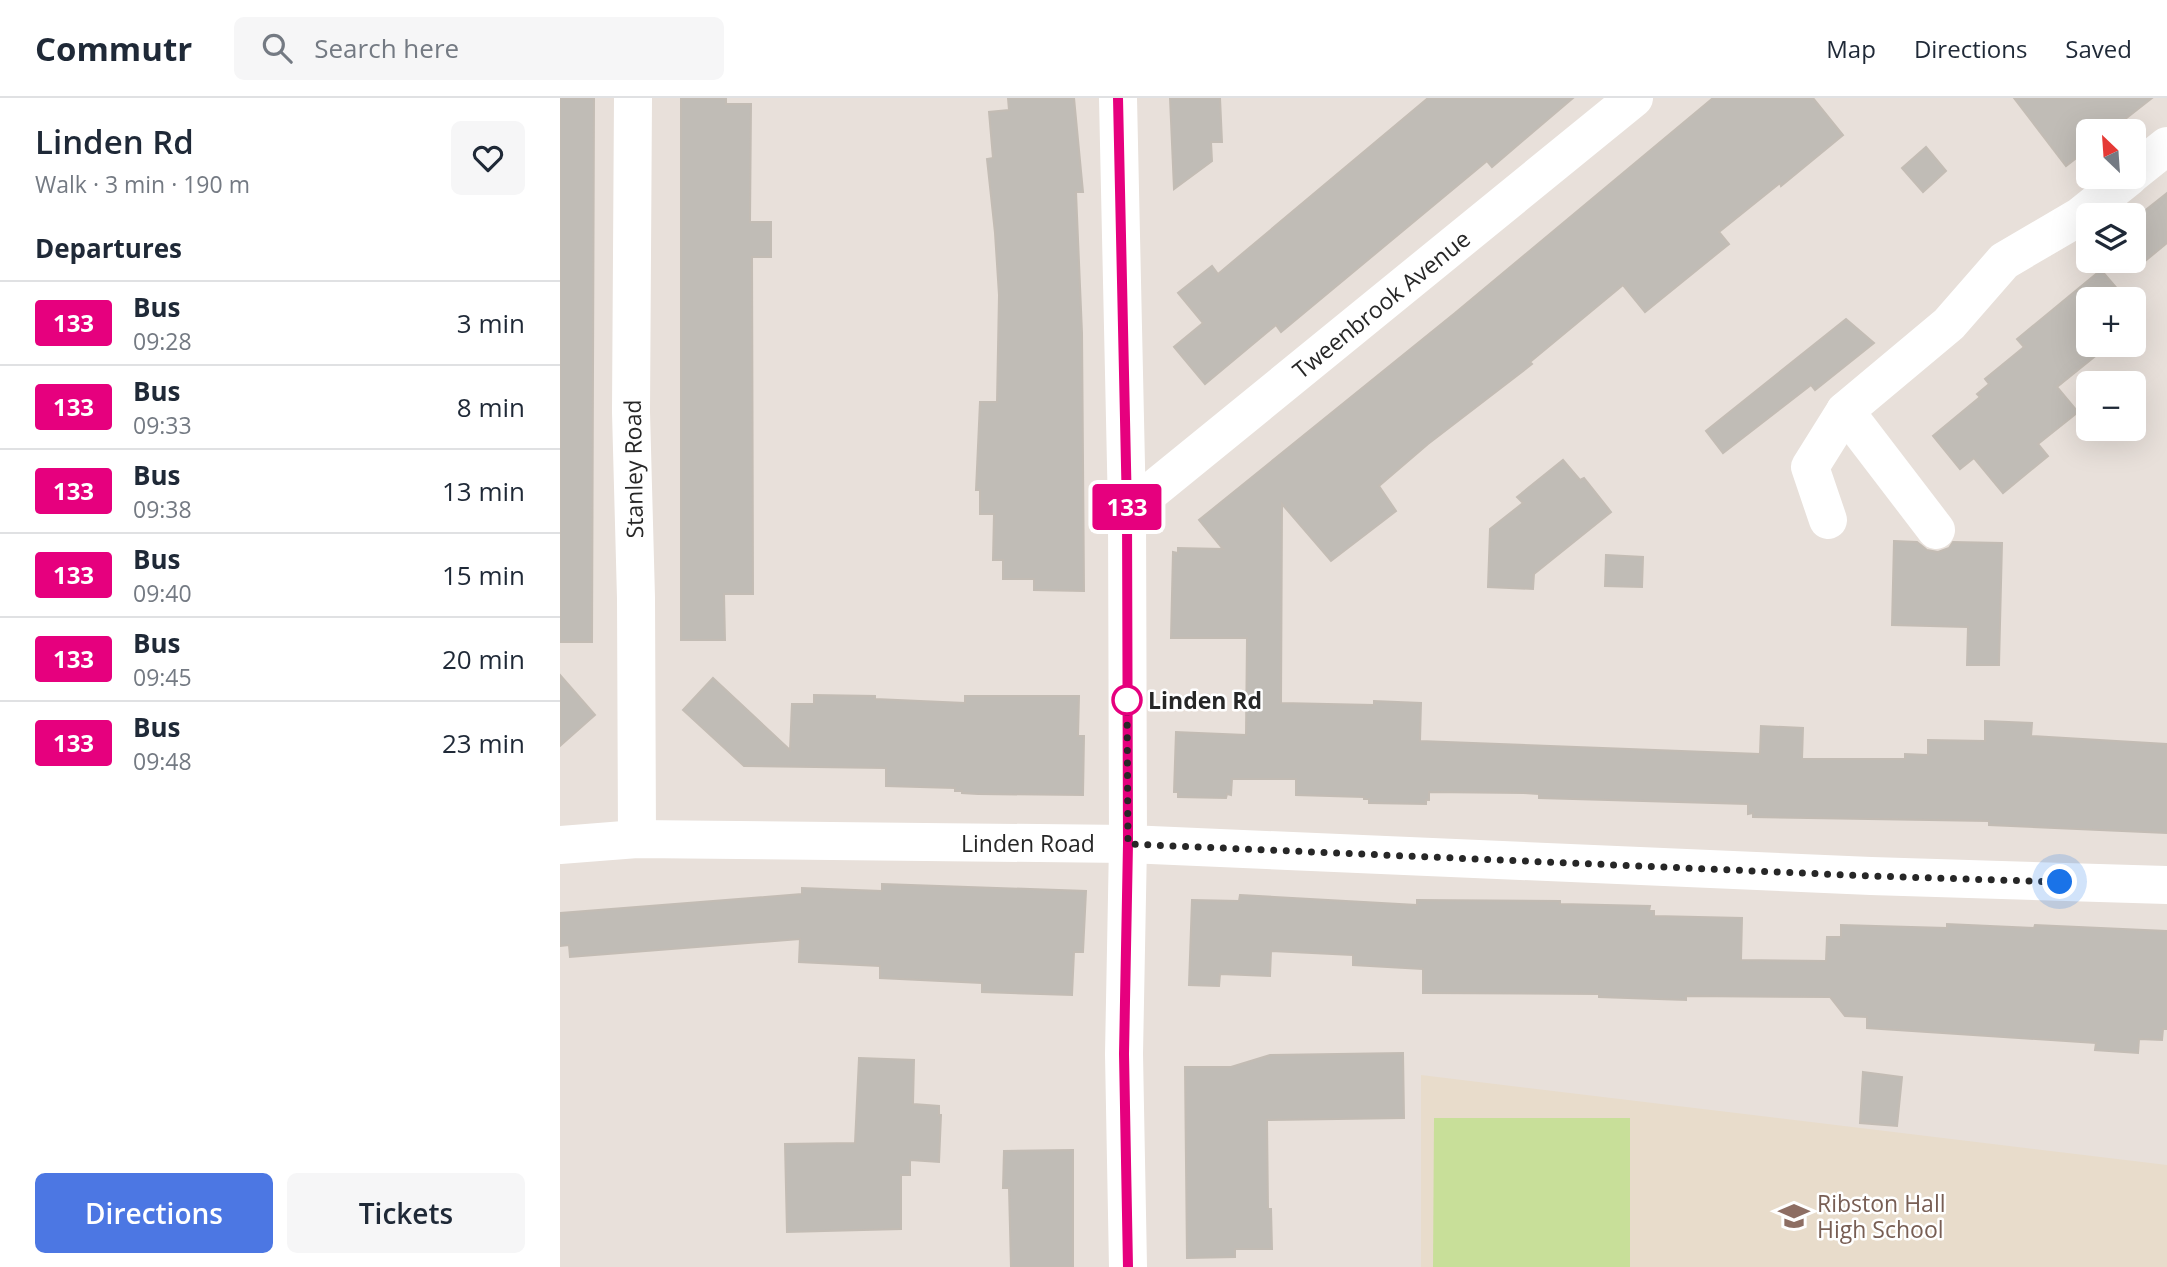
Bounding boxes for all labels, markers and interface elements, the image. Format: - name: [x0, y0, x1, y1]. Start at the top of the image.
- search box: [234, 17, 724, 80]
- text: Commutr: [35, 26, 192, 71]
- icon: search: [258, 29, 296, 67]
- text: Search here: [314, 30, 459, 66]
- text: Map: [1826, 32, 1876, 65]
- text: Directions: [1914, 32, 2027, 65]
- text: Saved: [2065, 32, 2132, 65]
- text: Linden Rd: [35, 119, 194, 164]
- north arrow: [2076, 119, 2146, 189]
- map controls: [2076, 119, 2146, 441]
- button: heart: [451, 121, 525, 195]
- text: Walk · 3 min · 190 m: [35, 168, 250, 200]
- button: layers: [2076, 203, 2146, 273]
- street label: Tweenbrook Avenue: [1286, 222, 1476, 386]
- text: Departures: [35, 230, 182, 266]
- button: +: [2076, 287, 2146, 357]
- text: Bus: [133, 289, 180, 325]
- text: 3 min: [457, 305, 525, 341]
- text: 133: [53, 306, 94, 339]
- text: 09:28: [133, 325, 192, 357]
- button: −: [2076, 371, 2146, 441]
- text: Bus: [133, 373, 180, 409]
- text: 8 min: [457, 389, 525, 425]
- text: 133: [53, 390, 94, 423]
- street label: Stanley Road: [616, 399, 650, 539]
- text: 09:33: [133, 409, 192, 441]
- text: Bus: [133, 457, 180, 493]
- text: 13 min: [442, 473, 525, 509]
- text: 133: [53, 474, 94, 507]
- line badge: 133: [1087, 484, 1167, 530]
- text: 133: [1106, 490, 1148, 523]
- text: 09:38: [133, 493, 192, 525]
- text: Bus: [133, 541, 180, 577]
- text: 15 min: [442, 557, 525, 593]
- text: 133: [53, 558, 94, 591]
- text: 09:40: [133, 577, 192, 609]
- text: Bus: [133, 625, 180, 661]
- text: 20 min: [442, 641, 525, 677]
- text: 133: [53, 642, 94, 675]
- text: 09:45: [133, 661, 192, 693]
- place label: Linden Rd: [1148, 684, 1262, 716]
- marker: Linden Rd: [1112, 685, 1142, 715]
- text: Bus: [133, 709, 180, 745]
- text: 23 min: [442, 725, 525, 761]
- text: 133: [53, 726, 94, 759]
- text: 09:48: [133, 745, 192, 777]
- street label: Linden Road: [961, 827, 1095, 859]
- your location: [2042, 864, 2077, 899]
- button: Directions: [35, 1173, 273, 1253]
- button: Tickets: [287, 1173, 525, 1253]
- place label: Ribston Hall High School: [1817, 1187, 1946, 1245]
- school or university icon: Ribston Hall High School: [1777, 1199, 1811, 1233]

